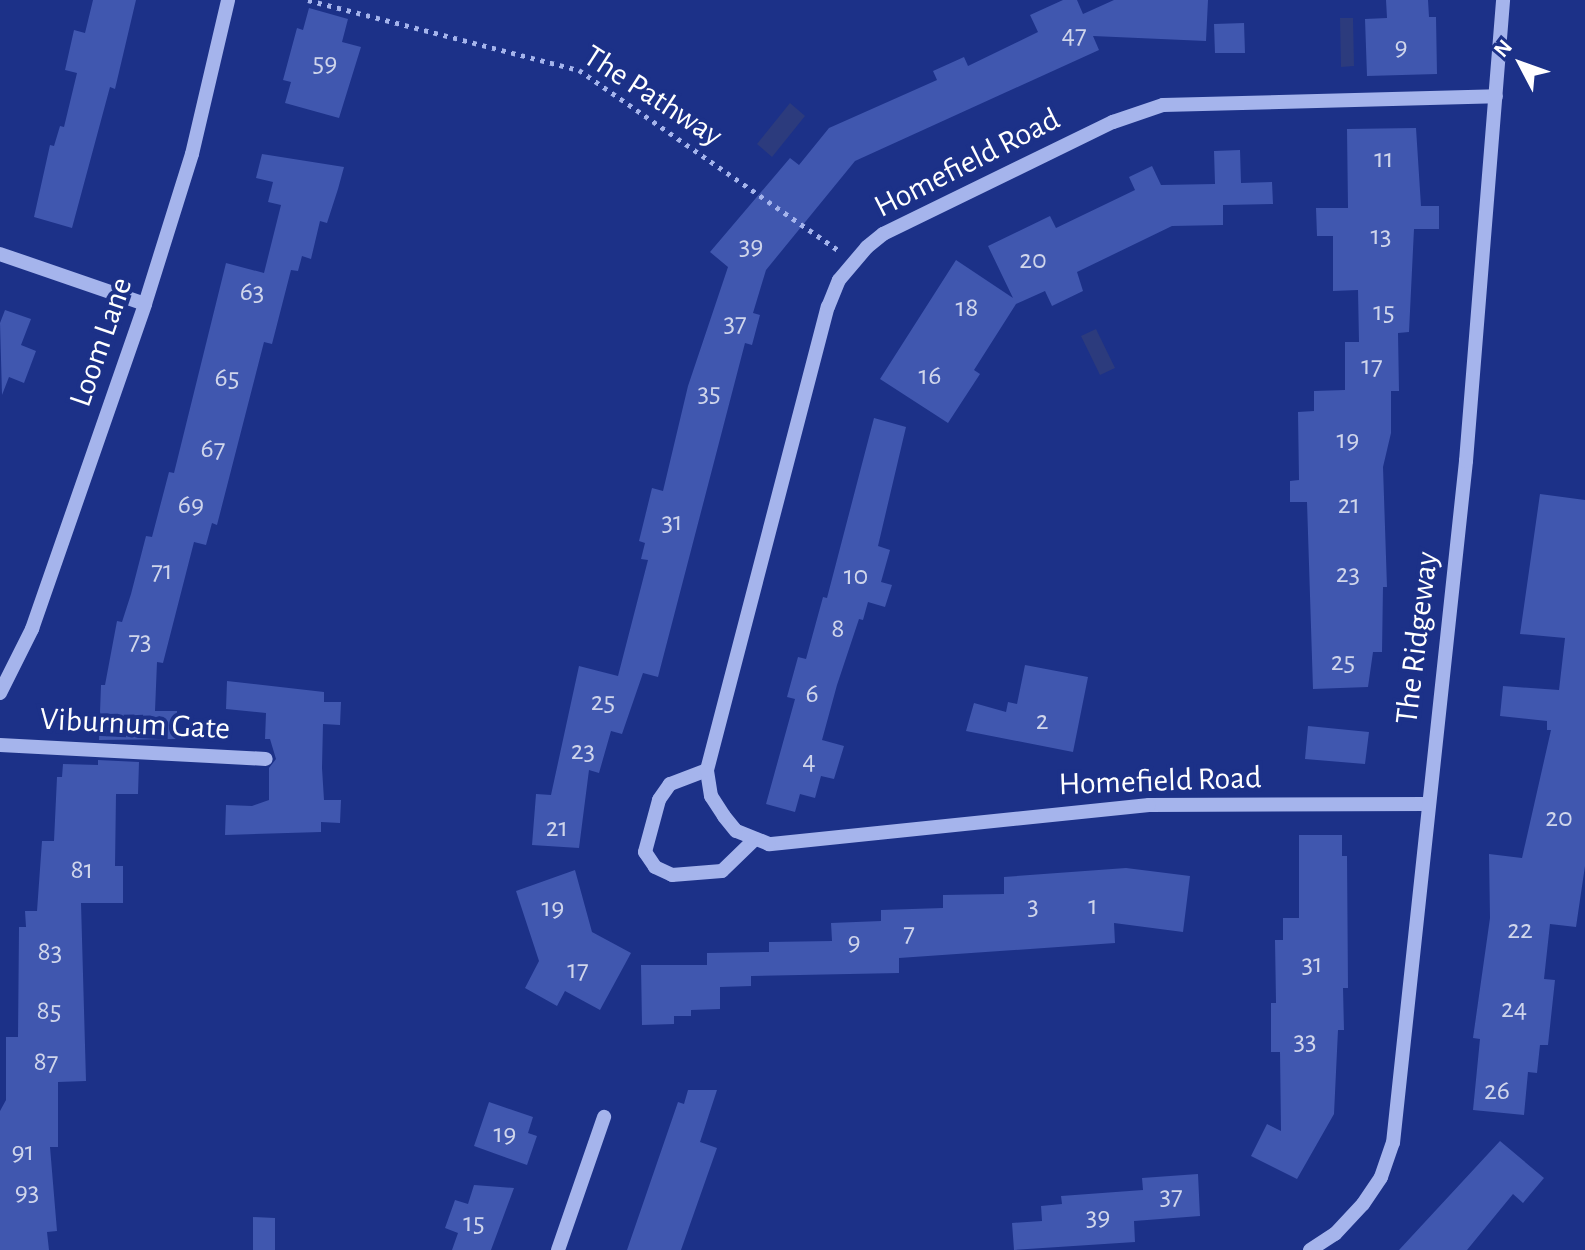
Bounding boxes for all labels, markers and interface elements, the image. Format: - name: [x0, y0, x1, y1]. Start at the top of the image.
- house number: 47: [1061, 18, 1087, 52]
- north arrow: [1481, 24, 1561, 104]
- house number: 9: [1394, 30, 1408, 64]
- text: N: [1490, 35, 1516, 61]
- street label: The Pathway: [576, 37, 730, 155]
- house number: 59: [313, 46, 337, 80]
- street label: Homefield Road: [868, 100, 1066, 226]
- house number: 11: [1374, 142, 1394, 176]
- house number: 13: [1370, 219, 1392, 253]
- house number: 39: [739, 229, 763, 263]
- house number: 20: [1019, 243, 1047, 277]
- street label: Loom Lane: [61, 272, 141, 412]
- house number: 63: [240, 275, 264, 309]
- house number: 18: [956, 291, 978, 325]
- house number: 15: [1373, 295, 1395, 329]
- house number: 37: [723, 306, 747, 340]
- house number: 17: [1361, 349, 1383, 383]
- house number: 16: [919, 359, 941, 393]
- house number: 65: [215, 361, 239, 395]
- house number: 35: [697, 376, 721, 410]
- house number: 19: [1337, 423, 1359, 457]
- house number: 67: [201, 432, 225, 466]
- house number: 69: [178, 488, 204, 522]
- house number: 21: [1338, 488, 1360, 522]
- house number: 31: [661, 505, 683, 539]
- street label: The Ridgeway: [1387, 550, 1447, 726]
- house number: 71: [151, 554, 173, 588]
- house number: 23: [1336, 557, 1360, 591]
- house number: 10: [844, 559, 868, 593]
- house number: 8: [831, 612, 845, 646]
- house number: 73: [128, 624, 152, 658]
- house number: 25: [1331, 645, 1355, 679]
- house number: 6: [805, 677, 819, 711]
- house number: 25: [591, 685, 615, 719]
- street label: Viburnum Gate: [39, 700, 231, 748]
- house number: 2: [1036, 704, 1048, 738]
- house number: 23: [571, 734, 595, 768]
- house number: 4: [802, 744, 816, 778]
- street label: Homefield Road: [1058, 758, 1262, 804]
- house number: 20: [1545, 801, 1573, 835]
- house number: 21: [546, 811, 568, 845]
- house number: 81: [71, 853, 93, 887]
- house number: 3: [1027, 889, 1039, 923]
- house number: 1: [1088, 889, 1098, 923]
- house number: 19: [542, 891, 564, 925]
- house number: 22: [1507, 913, 1533, 947]
- house number: 7: [903, 916, 915, 950]
- house number: 9: [847, 925, 861, 959]
- house number: 83: [38, 935, 62, 969]
- house number: 31: [1301, 947, 1323, 981]
- house number: 17: [567, 953, 589, 987]
- house number: 24: [1501, 992, 1527, 1026]
- house number: 85: [37, 994, 61, 1028]
- house number: 33: [1293, 1024, 1317, 1058]
- house number: 87: [34, 1045, 58, 1079]
- house number: 26: [1484, 1074, 1510, 1108]
- house number: 19: [494, 1117, 516, 1151]
- house number: 91: [12, 1135, 34, 1169]
- house number: 93: [15, 1175, 39, 1209]
- house number: 37: [1159, 1179, 1183, 1213]
- house number: 39: [1086, 1200, 1110, 1234]
- house number: 15: [463, 1206, 485, 1240]

